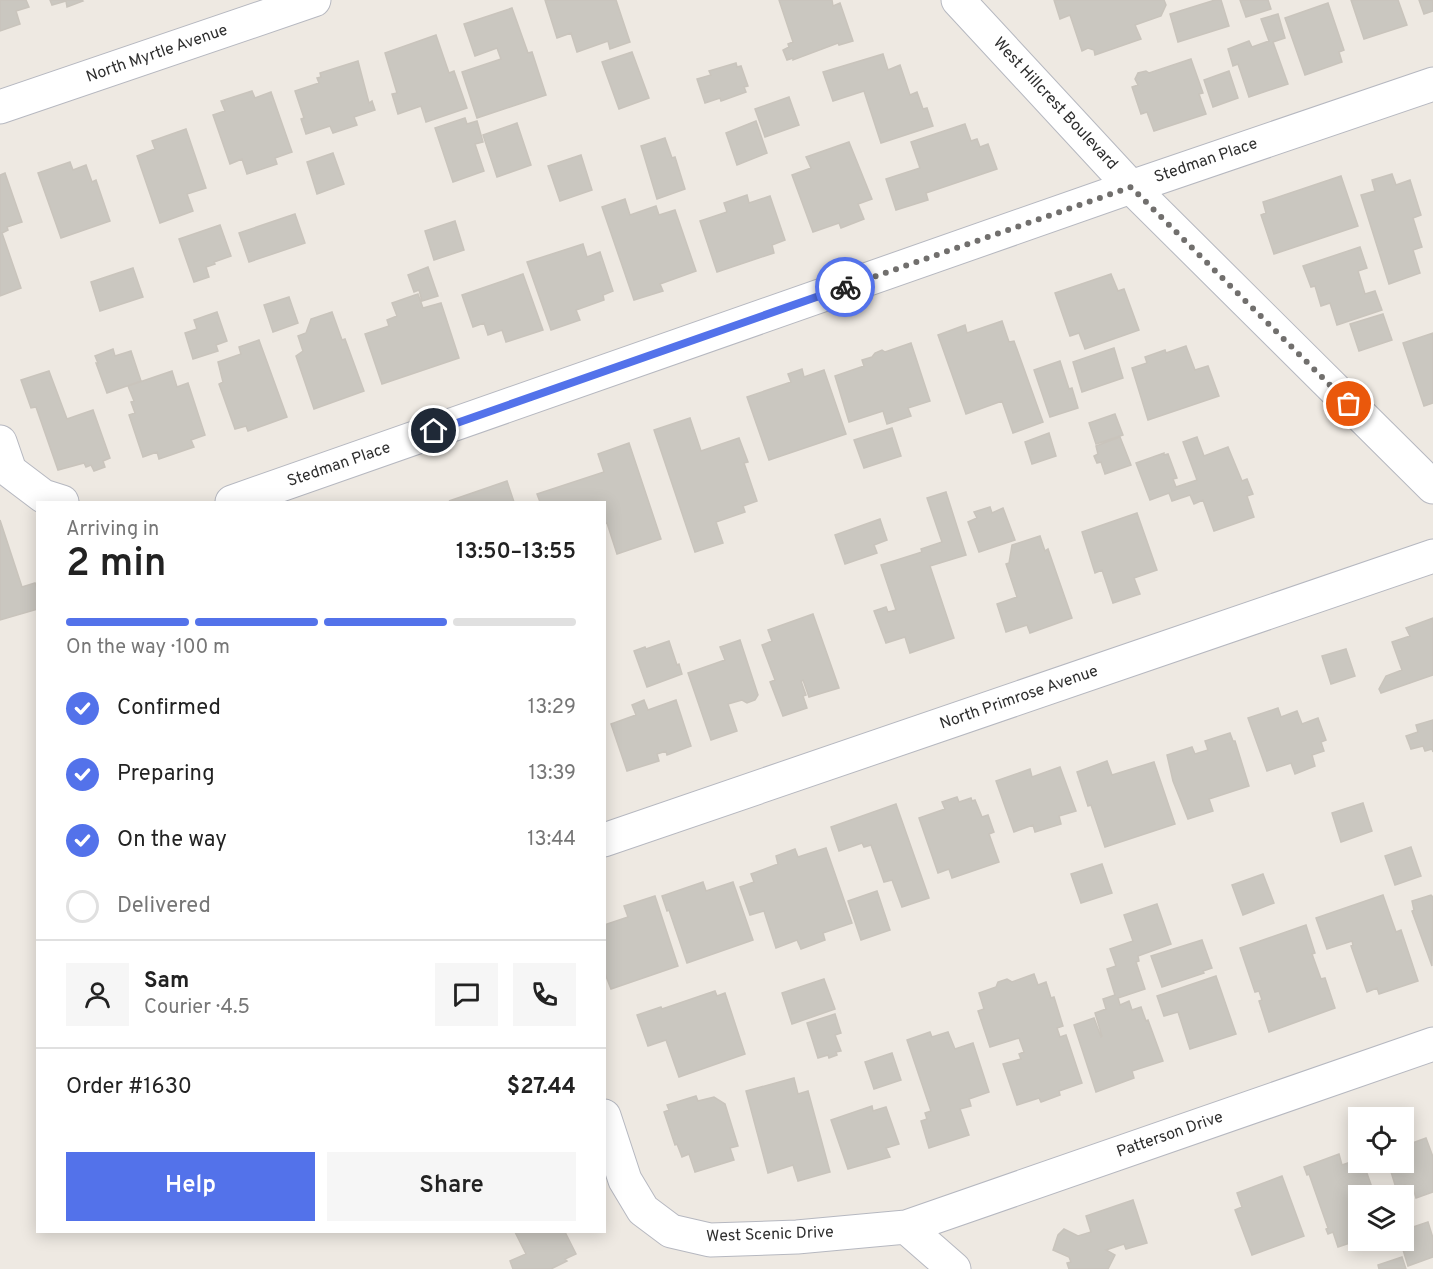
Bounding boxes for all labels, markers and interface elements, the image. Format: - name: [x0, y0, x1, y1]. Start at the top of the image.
- street label: North Myrtle Avenue: [84, 20, 230, 88]
- street label: West Hillcrest Boulevard: [988, 33, 1122, 175]
- street label: Stedman Place: [1152, 134, 1260, 188]
- courier: [815, 257, 875, 317]
- icon: bike: [829, 271, 862, 304]
- pin: [1323, 378, 1374, 429]
- icon: bag: [1332, 387, 1365, 420]
- pin: [408, 405, 459, 456]
- icon: home: [417, 414, 450, 447]
- street label: Stedman Place: [285, 438, 393, 492]
- text: Arriving in: [66, 517, 159, 543]
- text: 13:50–13:55: [456, 539, 576, 566]
- text: 2 min: [66, 541, 167, 590]
- text: On the way · 100 m: [66, 635, 230, 661]
- street label: North Primrose Avenue: [937, 661, 1101, 735]
- icon: check: [66, 692, 99, 725]
- text: Confirmed: [117, 695, 221, 722]
- text: 13:29: [528, 695, 576, 721]
- icon: check: [66, 758, 99, 791]
- text: Preparing: [117, 761, 215, 788]
- text: 13:39: [528, 761, 576, 787]
- icon: check: [66, 824, 99, 857]
- text: On the way: [117, 827, 227, 854]
- text: 13:44: [527, 827, 576, 853]
- text: Delivered: [117, 893, 211, 920]
- button: person: [66, 963, 129, 1026]
- button: chat: [435, 963, 498, 1026]
- button: phone: [513, 963, 576, 1026]
- text: Sam: [144, 968, 189, 995]
- text: Courier · 4.5: [144, 995, 250, 1021]
- text: Order #1630: [66, 1074, 192, 1101]
- text: $27.44: [507, 1074, 576, 1101]
- street label: Patterson Drive: [1114, 1107, 1226, 1163]
- map controls: [1348, 1107, 1414, 1251]
- button: locate: [1348, 1107, 1414, 1173]
- button: Help: [66, 1152, 315, 1221]
- button: Share: [327, 1152, 576, 1221]
- button: layers: [1348, 1185, 1414, 1251]
- street label: West Scenic Drive: [706, 1223, 834, 1247]

